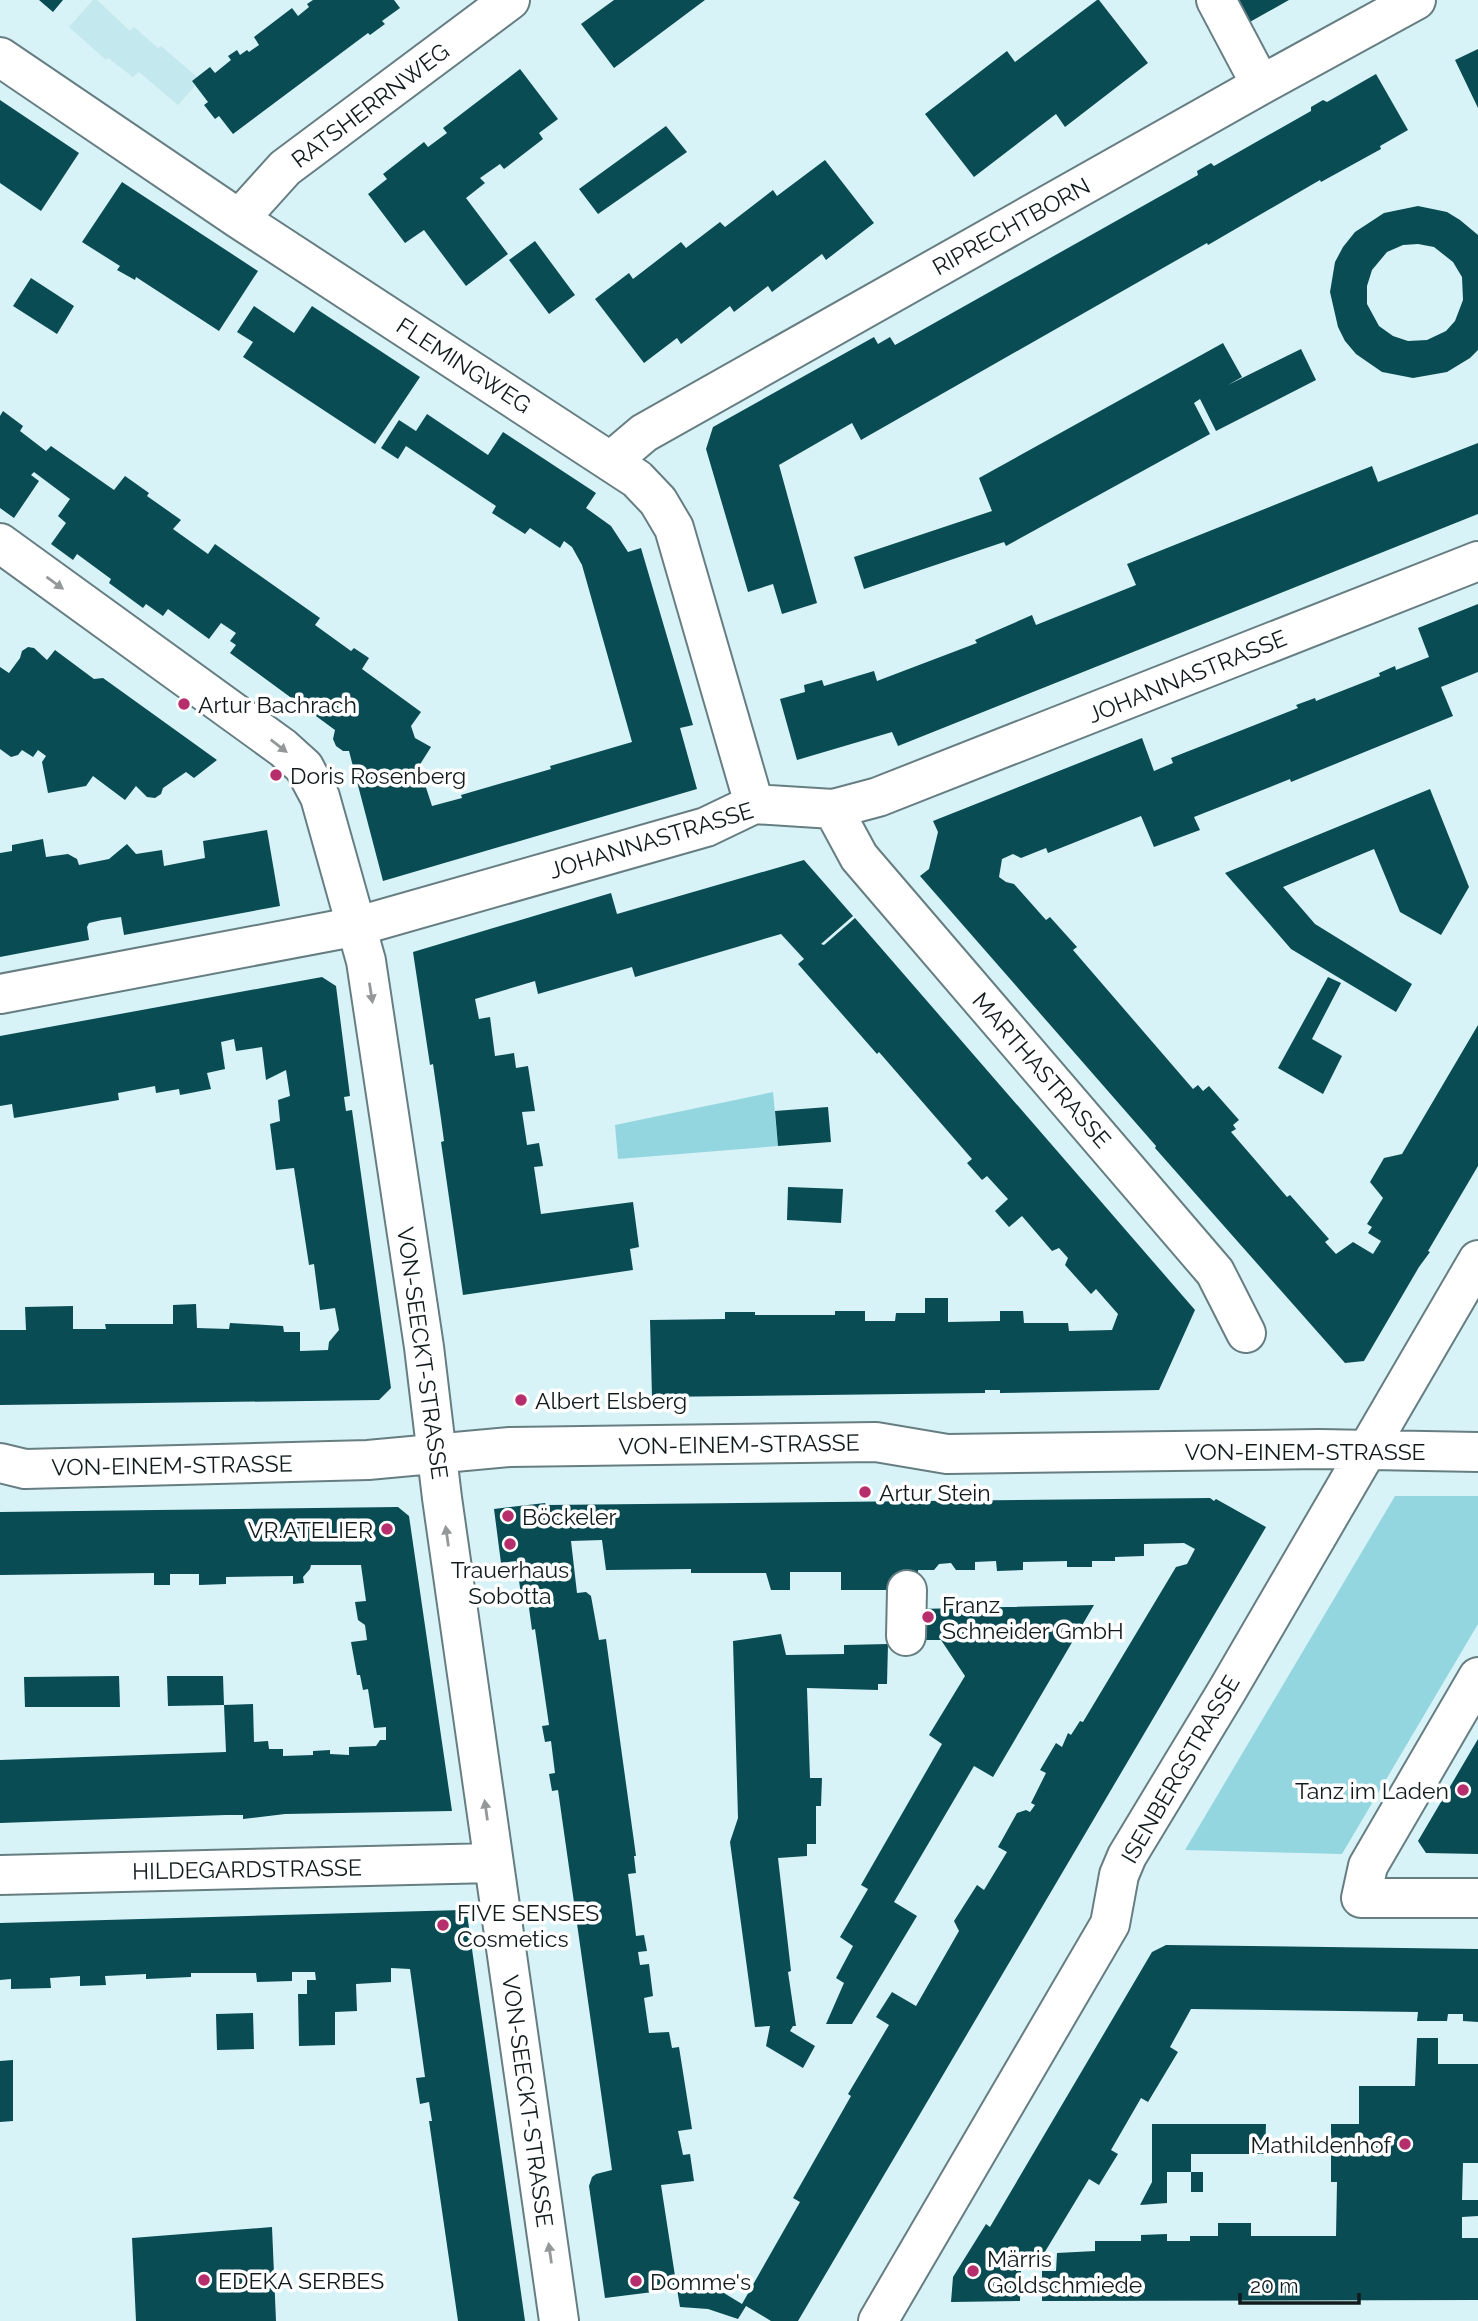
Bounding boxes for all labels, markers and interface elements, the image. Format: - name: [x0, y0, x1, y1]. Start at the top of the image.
- street label: RATSHERRNWEG: [286, 37, 454, 173]
- street label: RIPRECHTBORN: [928, 172, 1094, 280]
- street label: FLEMINGWEG: [392, 312, 536, 418]
- one-way arrow: [46, 576, 64, 590]
- street label: JOHANNASTRASSE: [1084, 624, 1290, 728]
- place label: Artur Bachrach: [198, 691, 357, 718]
- marker: Artur Bachrach: [176, 696, 192, 712]
- one-way arrow: [270, 738, 288, 753]
- place label: Doris Rosenberg: [290, 762, 466, 789]
- marker: Doris Rosenberg: [268, 767, 284, 783]
- street label: JOHANNASTRASSE: [546, 796, 756, 884]
- one-way arrow: [366, 982, 377, 1004]
- street label: MARTHASTRASSE: [967, 987, 1117, 1153]
- street label: VON-SEECKT-STRASSE: [392, 1225, 454, 1481]
- place label: Albert Elsberg: [535, 1387, 687, 1414]
- marker: Albert Elsberg: [513, 1392, 529, 1408]
- street label: VON-EINEM-STRASSE: [618, 1428, 860, 1460]
- street label: VON-EINEM-STRASSE: [1184, 1438, 1426, 1465]
- street label: VON-EINEM-STRASSE: [51, 1449, 293, 1481]
- place label: Artur Stein: [879, 1479, 991, 1506]
- marker: Artur Stein: [857, 1484, 873, 1500]
- place label: Böckeler: [522, 1503, 617, 1530]
- marker: Böckeler: [500, 1508, 516, 1524]
- place label: VR.ATELIER: [248, 1516, 373, 1543]
- marker: VR.ATELIER: [379, 1521, 395, 1537]
- one-way arrow: [441, 1525, 452, 1547]
- marker: Trauerhaus Sobotta: [502, 1536, 518, 1552]
- place label: Trauerhaus Sobotta: [451, 1556, 569, 1609]
- place label: Franz Schneider GmbH: [942, 1591, 1124, 1644]
- marker: Franz Schneider GmbH: [920, 1609, 936, 1625]
- street label: ISENBERGSTRASSE: [1115, 1670, 1245, 1868]
- place label: Tanz im Laden: [1295, 1777, 1449, 1804]
- marker: Tanz im Laden: [1455, 1782, 1471, 1798]
- one-way arrow: [480, 1799, 491, 1821]
- street label: HILDEGARDSTRASSE: [132, 1853, 362, 1885]
- place label: FIVE SENSES Cosmetics: [457, 1899, 599, 1952]
- marker: FIVE SENSES Cosmetics: [435, 1917, 451, 1933]
- street label: VON-SEECKT-STRASSE: [497, 1973, 559, 2229]
- place label: Mathildenhof: [1250, 2131, 1392, 2158]
- marker: Mathildenhof: [1397, 2136, 1413, 2152]
- one-way arrow: [544, 2242, 555, 2264]
- place label: Märris Goldschmiede: [987, 2245, 1142, 2298]
- scale bar: [1240, 2262, 1359, 2306]
- marker: Märris Goldschmiede: [965, 2263, 981, 2279]
- place label: EDEKA SERBES: [218, 2267, 384, 2294]
- place label: Domme's: [650, 2268, 751, 2295]
- marker: EDEKA SERBES: [196, 2272, 212, 2288]
- marker: Domme's: [628, 2273, 644, 2289]
- text: 20 m: [1250, 2273, 1298, 2298]

